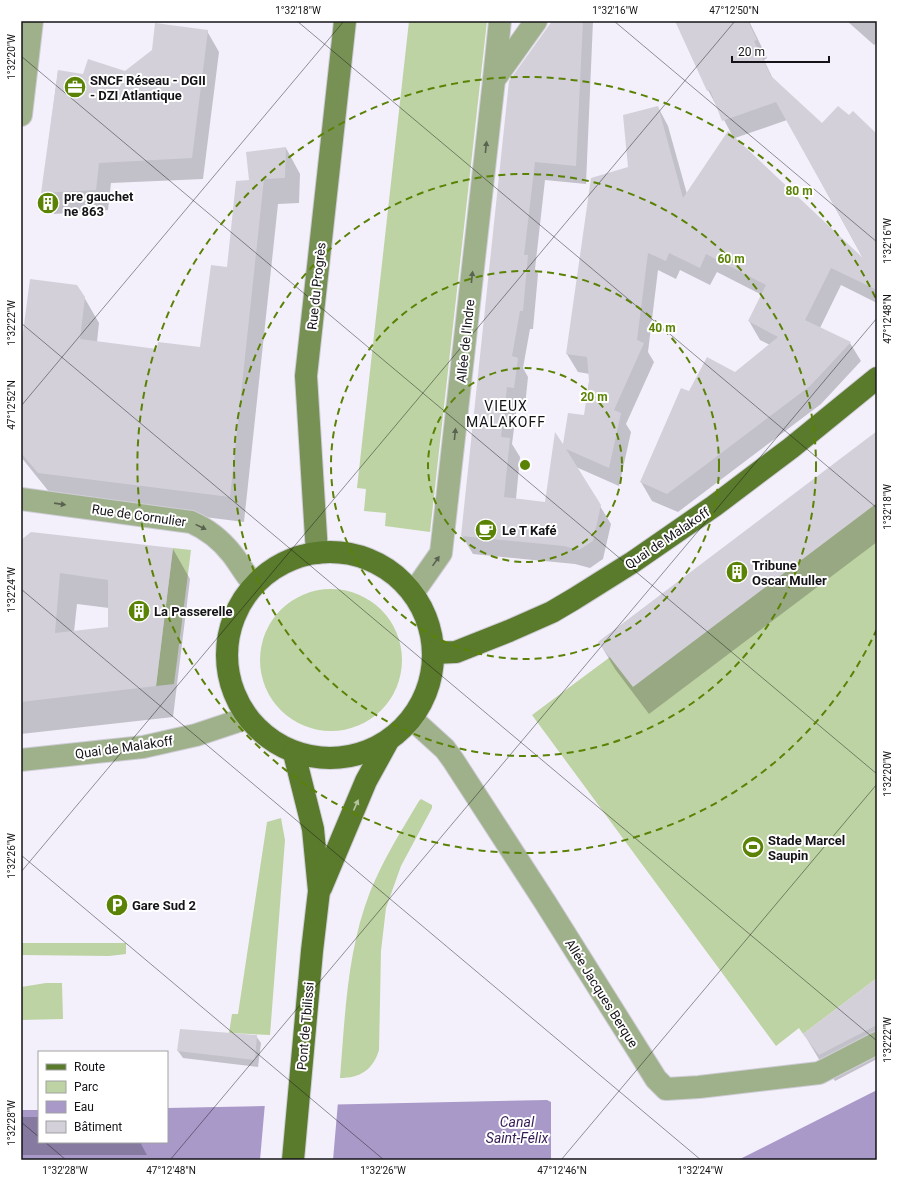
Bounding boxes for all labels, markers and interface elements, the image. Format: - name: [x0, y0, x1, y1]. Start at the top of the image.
- text: 1°32'18"W: [275, 5, 321, 16]
- text: 1°32'16"W: [592, 5, 638, 16]
- text: 47°12'50"N: [709, 5, 759, 16]
- text: 1°32'20"W: [6, 34, 17, 80]
- scale bar: [732, 38, 829, 64]
- text: 20 m: [738, 45, 765, 59]
- place label: SNCF Réseau - DGII - DZI Atlantique: [90, 73, 206, 103]
- office icon: SNCF Réseau - DGII - DZI Atlantique: [62, 74, 88, 100]
- one-way arrow: [483, 141, 490, 153]
- text: 80 m: [785, 184, 813, 198]
- place label: pre gauchet ne 863: [64, 189, 134, 219]
- building icon: pre gauchet ne 863: [35, 190, 61, 216]
- text: 1°32'16"W: [882, 218, 893, 264]
- street label: Rue du Progrès: [304, 241, 329, 331]
- text: 60 m: [717, 252, 745, 266]
- one-way arrow: [469, 271, 475, 283]
- text: 47°12'48"N: [882, 294, 893, 344]
- street label: Allée de l'Indre: [454, 298, 477, 384]
- text: 1°32'22"W: [6, 300, 17, 346]
- text: 40 m: [648, 321, 676, 335]
- text: 47°12'52"N: [6, 380, 17, 430]
- text: 20 m: [580, 390, 608, 404]
- district label: VIEUX MALAKOFF: [466, 398, 546, 430]
- one-way arrow: [451, 428, 458, 440]
- centre of rings: [518, 458, 532, 472]
- text: 1°32'18"W: [882, 484, 893, 530]
- one-way arrow: [54, 501, 66, 507]
- street label: Rue de Cornulier: [91, 501, 188, 530]
- street label: Quai de Malakoff: [622, 504, 713, 572]
- cafe icon: Le T Kafé: [473, 517, 499, 543]
- place label: Le T Kafé: [502, 523, 557, 538]
- one-way arrow: [195, 524, 207, 530]
- one-way arrow: [432, 556, 440, 566]
- place label: Tribune Oscar Muller: [752, 558, 827, 588]
- building icon: Tribune Oscar Muller: [724, 559, 750, 585]
- text: 1°32'24"W: [6, 567, 17, 613]
- building icon: La Passerelle: [126, 598, 152, 624]
- place label: La Passerelle: [154, 604, 232, 619]
- street label: Quai de Malakoff: [74, 733, 174, 762]
- text: 1°32'20"W: [882, 751, 893, 797]
- one-way arrow: [353, 798, 359, 810]
- text: 1°32'26"W: [6, 833, 17, 879]
- place label: Stade Marcel Saupin: [768, 833, 845, 863]
- sports icon: Stade Marcel Saupin: [740, 834, 766, 860]
- parking icon: Gare Sud 2: [104, 892, 130, 918]
- place label: Gare Sud 2: [132, 898, 196, 913]
- street label: Allée Jacques Berque: [562, 936, 641, 1050]
- street label: Pont de Tbilissi: [294, 981, 317, 1071]
- text: 1°32'22"W: [882, 1017, 893, 1063]
- legend: [38, 1051, 168, 1143]
- text: Route: [74, 1060, 105, 1074]
- text: Parc: [74, 1080, 98, 1094]
- text: 1°32'28"W: [6, 1100, 17, 1146]
- text: Eau: [74, 1100, 94, 1114]
- water label: Canal Saint-Félix: [486, 1114, 548, 1146]
- text: Bâtiment: [74, 1120, 122, 1134]
- text: 1°32'28"W: [42, 1165, 88, 1176]
- text: 47°12'48"N: [146, 1165, 196, 1176]
- text: 1°32'26"W: [360, 1165, 406, 1176]
- text: 47°12'46"N: [537, 1165, 587, 1176]
- text: 1°32'24"W: [677, 1165, 723, 1176]

